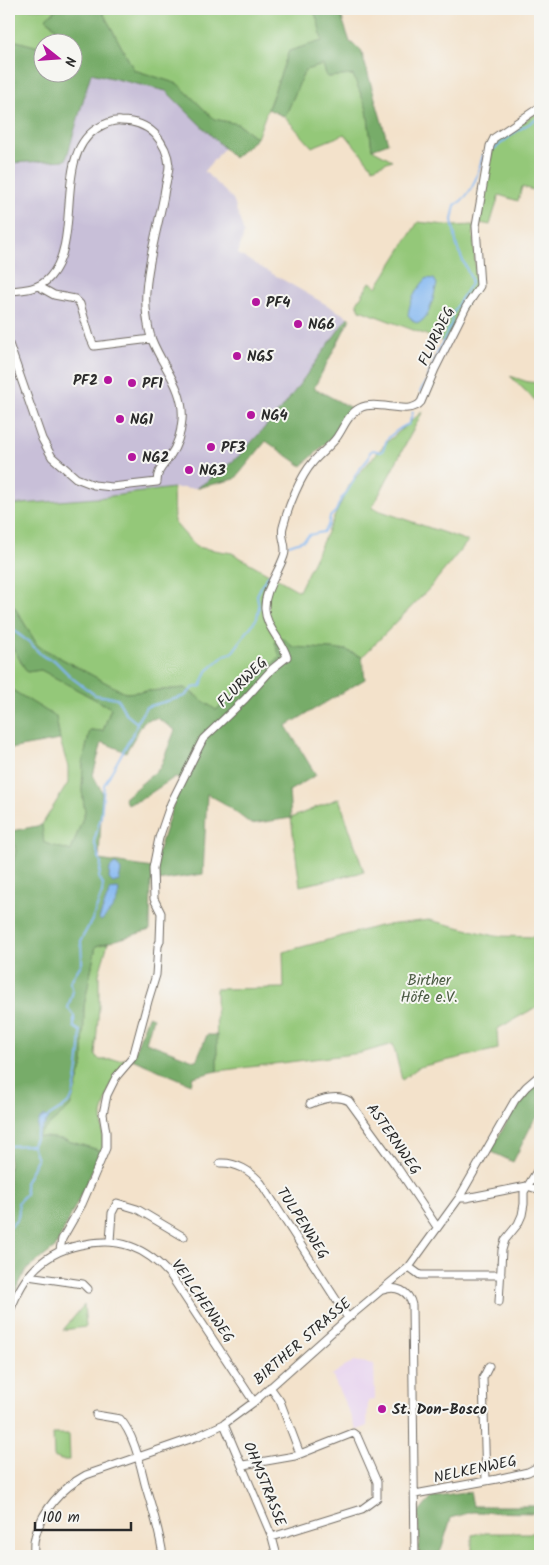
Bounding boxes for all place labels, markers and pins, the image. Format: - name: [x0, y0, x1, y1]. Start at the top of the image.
- place label: PF4: [266, 291, 291, 315]
- marker: PF4: [250, 296, 262, 308]
- place label: NG6: [308, 313, 335, 337]
- marker: NG6: [292, 318, 304, 330]
- place label: NG5: [247, 345, 274, 369]
- marker: NG5: [231, 350, 243, 362]
- place label: PF2: [73, 369, 98, 393]
- place label: PF1: [142, 372, 163, 396]
- marker: PF2: [102, 374, 114, 386]
- marker: PF1: [126, 377, 138, 389]
- place label: NG4: [261, 404, 288, 428]
- place label: NG1: [130, 408, 153, 432]
- marker: NG4: [245, 409, 257, 421]
- marker: NG1: [114, 413, 126, 425]
- place label: PF3: [221, 436, 246, 460]
- marker: PF3: [205, 441, 217, 453]
- place label: NG2: [142, 446, 169, 470]
- marker: NG2: [126, 451, 138, 463]
- place label: NG3: [199, 459, 226, 483]
- marker: NG3: [183, 464, 195, 476]
- place label: St. Don-Bosco: [392, 1398, 487, 1422]
- marker: St. Don-Bosco: [376, 1403, 388, 1415]

